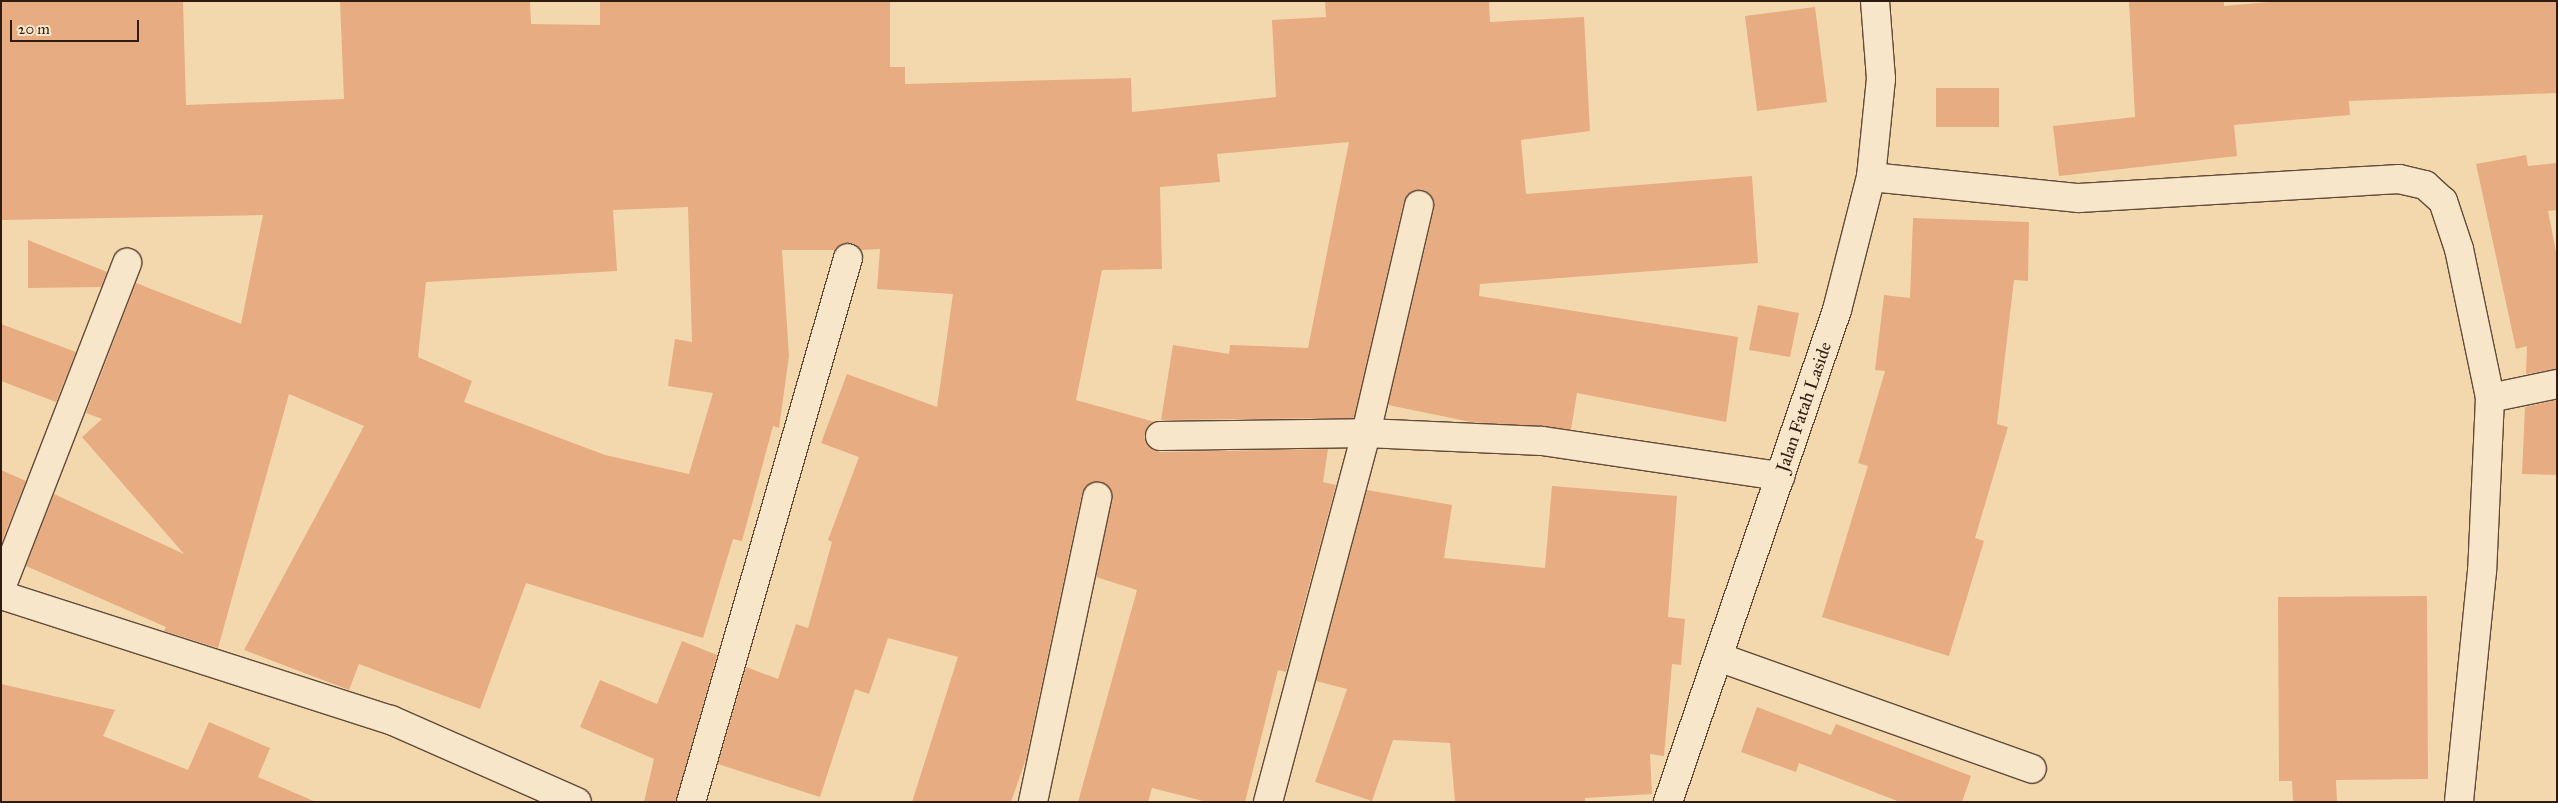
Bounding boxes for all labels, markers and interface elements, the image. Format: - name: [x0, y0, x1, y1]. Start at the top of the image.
- scale bar: [12, 10, 141, 42]
- text: 20 m: [18, 20, 50, 38]
- street label: Jalan Fatah Laside: [1772, 339, 1836, 475]

